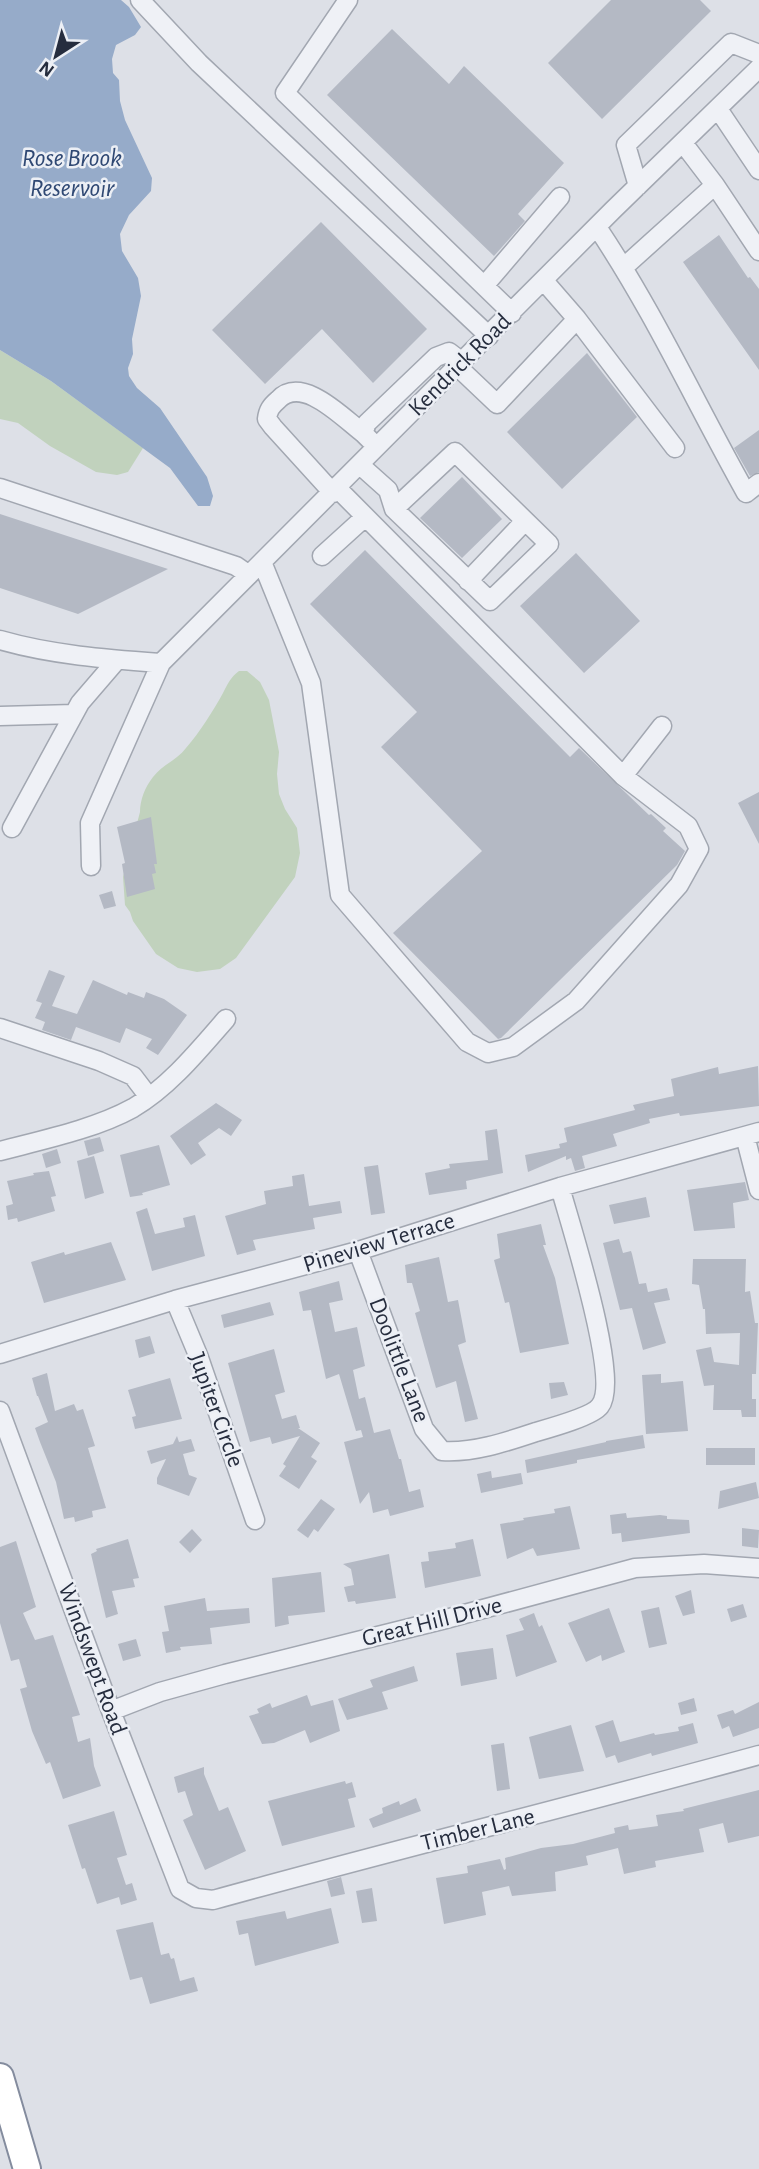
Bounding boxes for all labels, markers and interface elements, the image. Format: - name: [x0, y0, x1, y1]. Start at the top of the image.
- north arrow: [21, 21, 91, 91]
- text: N: [36, 57, 58, 80]
- water label: Rose Brook Reservoir: [22, 145, 122, 201]
- street label: Kendrick Road: [404, 309, 516, 421]
- street label: Pineview Terrace: [301, 1209, 457, 1277]
- street label: Doolittle Lane: [364, 1294, 434, 1426]
- street label: Jupiter Circle: [184, 1350, 248, 1470]
- street label: Windswept Road: [53, 1580, 131, 1738]
- street label: Great Hill Drive: [360, 1593, 504, 1651]
- street label: Timber Lane: [419, 1804, 537, 1856]

